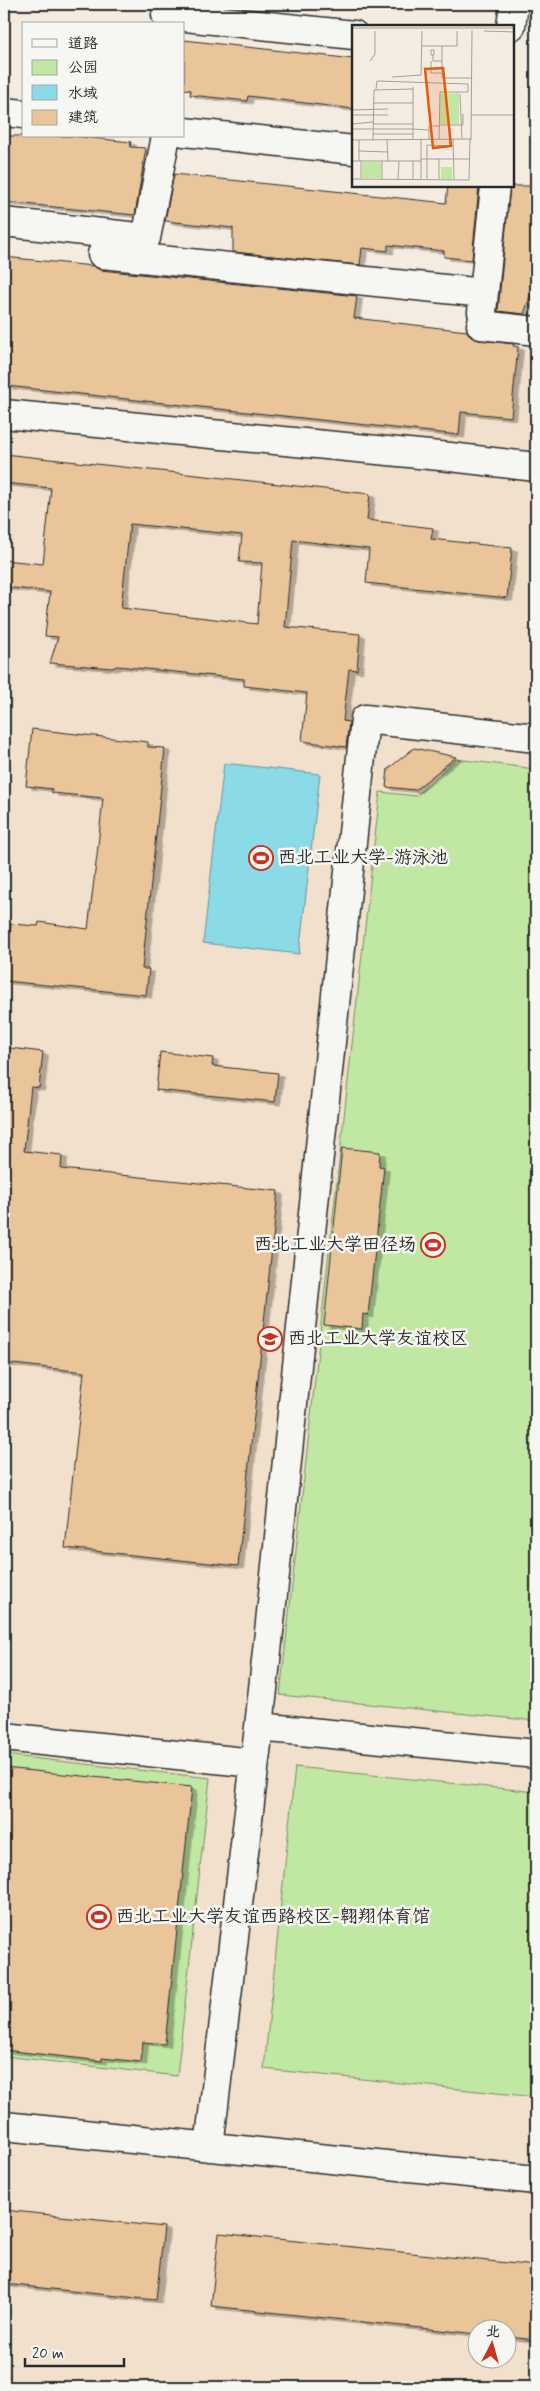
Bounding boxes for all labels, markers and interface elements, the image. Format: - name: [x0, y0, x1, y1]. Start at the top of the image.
- legend: [22, 22, 185, 138]
- inset map: [352, 25, 515, 188]
- text: 道路: [68, 34, 98, 54]
- text: 公园: [68, 58, 98, 78]
- text: 水域: [68, 84, 98, 104]
- text: 建筑: [68, 108, 98, 128]
- sports icon: 西北工业大学-游泳池: [248, 845, 274, 871]
- place label: 西北工业大学-游泳池: [278, 846, 448, 870]
- sports icon: 西北工业大学田径场: [420, 1232, 446, 1258]
- place label: 西北工业大学田径场: [254, 1233, 416, 1257]
- school or university icon: 西北工业大学友谊校区: [257, 1326, 283, 1352]
- place label: 西北工业大学友谊校区: [288, 1327, 468, 1351]
- sports icon: 西北工业大学友谊西路校区-翱翔体育馆: [86, 1904, 112, 1930]
- place label: 西北工业大学友谊西路校区-翱翔体育馆: [116, 1905, 430, 1929]
- north arrow: [468, 2318, 518, 2368]
- text: 北: [485, 2322, 501, 2342]
- scale bar: [25, 2336, 124, 2368]
- text: 20 m: [32, 2344, 64, 2364]

